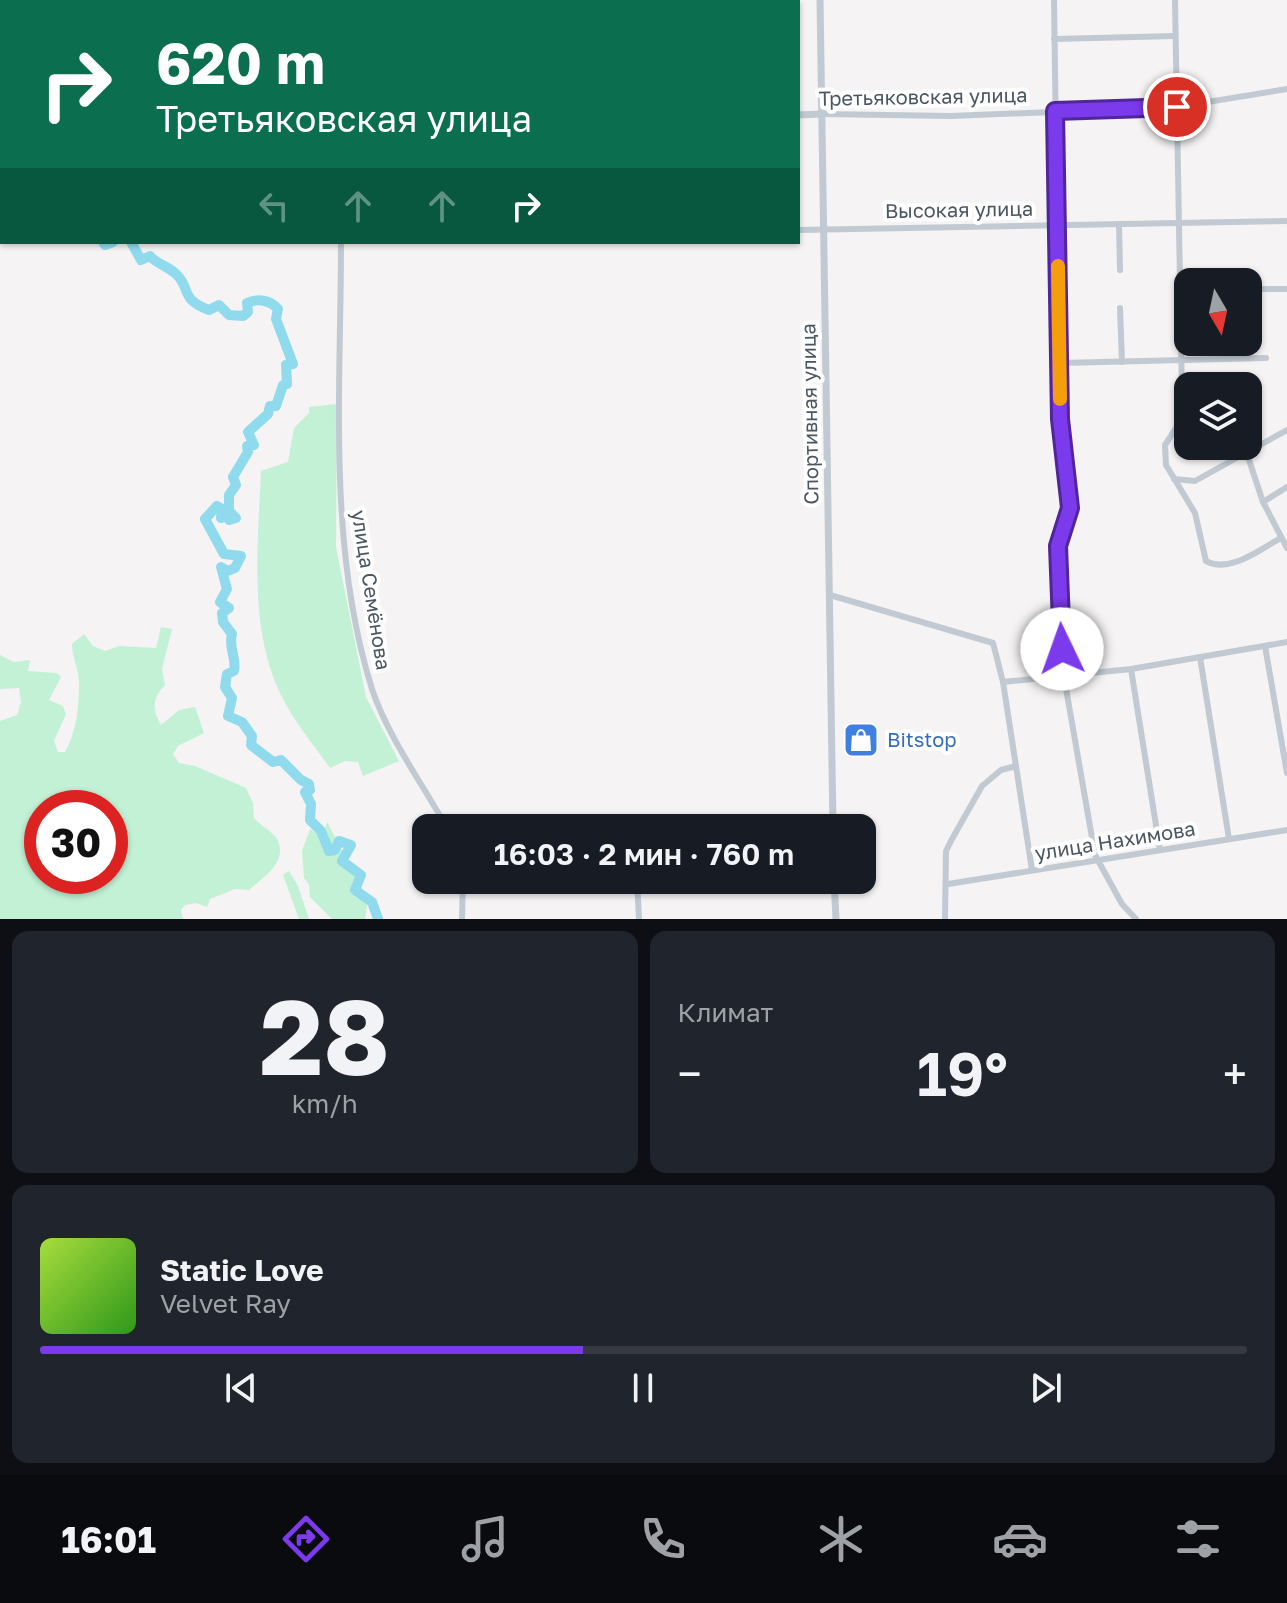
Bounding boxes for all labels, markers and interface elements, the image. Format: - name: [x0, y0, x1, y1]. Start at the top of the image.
- text: 620 m: [156, 29, 325, 96]
- icon: right: [24, 32, 128, 136]
- pin: [1143, 73, 1211, 141]
- street label: Третьяковская улица: [818, 82, 1028, 110]
- icon: arrive: [1155, 85, 1199, 129]
- text: Третьяковская улица: [156, 97, 532, 140]
- icon: left: [252, 184, 296, 228]
- icon: ahead: [336, 184, 380, 228]
- icon: ahead: [420, 184, 464, 228]
- icon: right: [504, 184, 548, 228]
- street label: Высокая улица: [885, 196, 1033, 222]
- north arrow: [1174, 268, 1262, 356]
- map controls: [1174, 268, 1262, 460]
- street label: Спортивная улица: [795, 323, 823, 505]
- button: layers: [1174, 372, 1262, 460]
- street label: улица Семёнова: [347, 508, 396, 672]
- position arrow: [1020, 607, 1104, 691]
- shop icon: Bitstop: [842, 721, 880, 759]
- place label: Bitstop: [887, 727, 957, 751]
- speed limit sign: 30: [24, 790, 128, 894]
- street label: улица Нахимова: [1033, 815, 1197, 865]
- text: 16:03 · 2 мин · 760 m: [494, 836, 794, 872]
- text: 28: [260, 973, 390, 1098]
- text: Климат: [678, 997, 773, 1028]
- text: 19°: [917, 1037, 1008, 1109]
- text: −: [678, 1047, 702, 1100]
- text: +: [1223, 1047, 1247, 1100]
- text: km/h: [292, 1088, 358, 1119]
- text: Static Love: [160, 1252, 324, 1288]
- text: Velvet Ray: [160, 1288, 291, 1319]
- icon: previous: [219, 1366, 263, 1410]
- icon: pause: [621, 1366, 665, 1410]
- icon: next: [1024, 1366, 1068, 1410]
- icon: directions: [278, 1511, 334, 1567]
- icon: music: [457, 1511, 513, 1567]
- icon: phone: [635, 1511, 691, 1567]
- icon: climate: [813, 1511, 869, 1567]
- icon: car: [992, 1511, 1048, 1567]
- icon: filters: [1170, 1511, 1226, 1567]
- text: 16:01: [61, 1518, 156, 1561]

